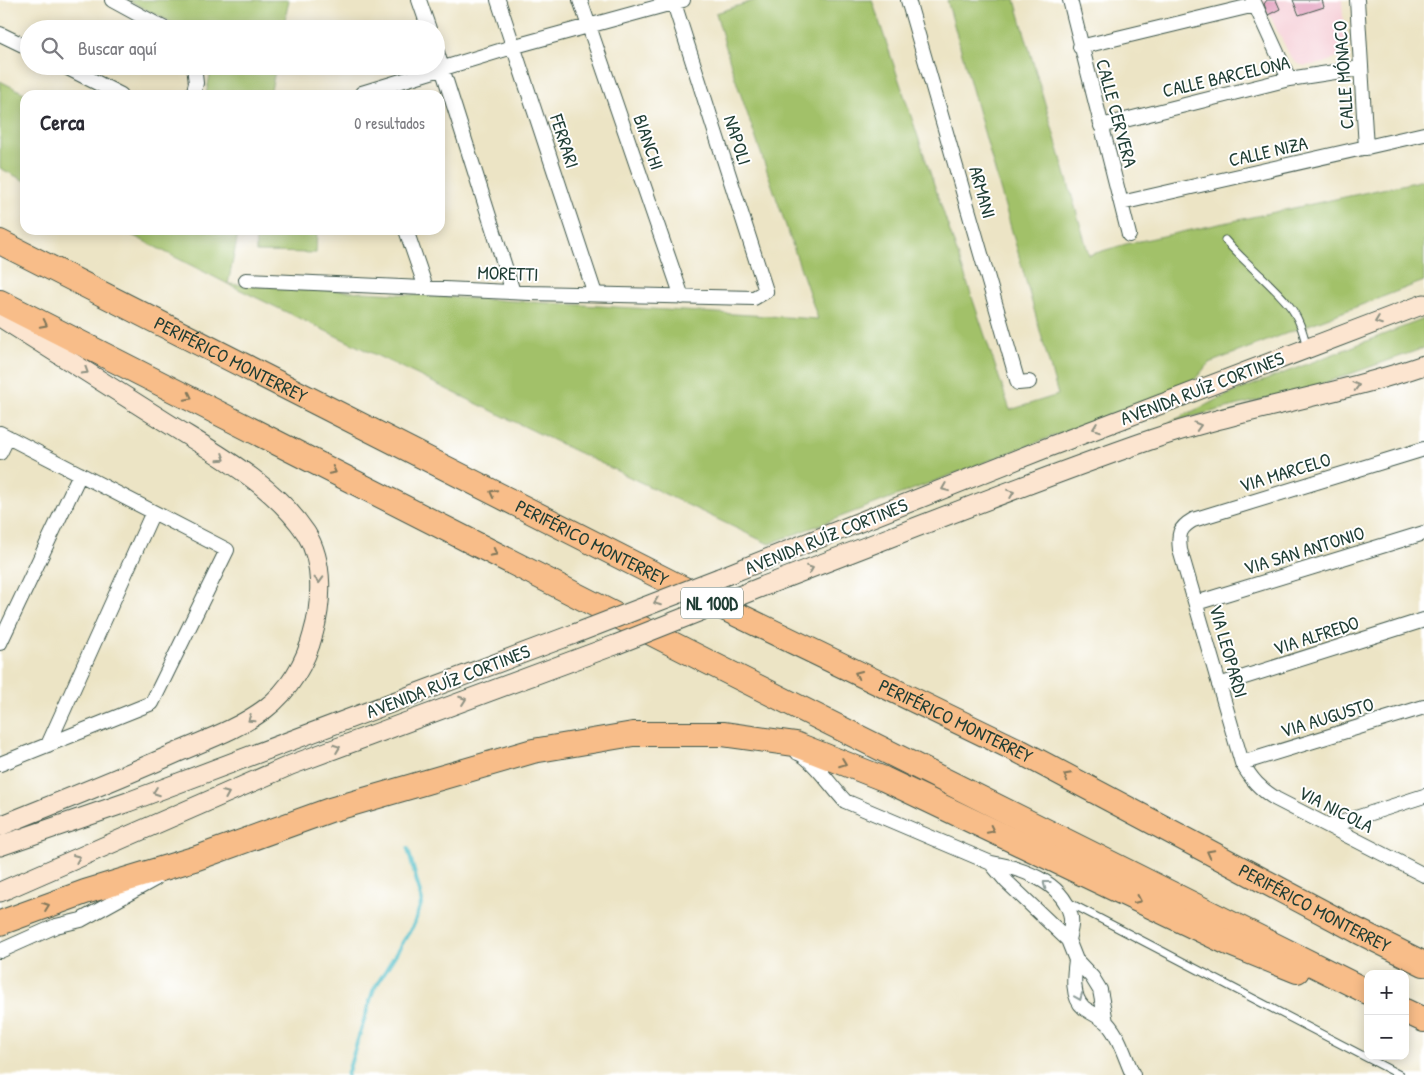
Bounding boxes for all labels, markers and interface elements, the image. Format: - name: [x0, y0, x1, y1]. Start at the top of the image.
- search box: [20, 20, 445, 75]
- street label: CALLE MÓNACO: [1326, 20, 1360, 130]
- icon: search: [38, 34, 66, 62]
- text: Buscar aquí: [78, 35, 157, 61]
- street label: CALLE BARCELONA: [1160, 49, 1292, 103]
- street label: CALLE CERVERA: [1090, 56, 1144, 170]
- text: Cerca: [40, 108, 84, 137]
- street label: FERRARI: [544, 110, 586, 171]
- street label: BIANCHI: [627, 111, 671, 173]
- text: 0 resultados: [354, 112, 425, 134]
- street label: NAPOLI: [718, 112, 758, 168]
- street label: CALLE NIZA: [1226, 129, 1310, 173]
- street label: ARMANI: [963, 163, 1003, 221]
- street label: MORETTI: [477, 259, 539, 287]
- street label: PERIFÉRICO MONTERREY: [150, 310, 312, 409]
- one-way arrow: [1375, 315, 1383, 325]
- one-way arrow: [39, 318, 48, 328]
- street label: AVENIDA RUÍZ CORTINES: [1116, 345, 1288, 431]
- one-way arrow: [80, 365, 89, 374]
- one-way arrow: [1351, 381, 1360, 392]
- one-way arrow: [183, 391, 192, 401]
- one-way arrow: [1193, 421, 1202, 431]
- one-way arrow: [1092, 422, 1101, 432]
- street label: VIA MARCELO: [1236, 446, 1334, 498]
- one-way arrow: [217, 452, 226, 462]
- one-way arrow: [328, 465, 337, 475]
- one-way arrow: [941, 482, 950, 492]
- one-way arrow: [489, 489, 498, 499]
- one-way arrow: [1006, 489, 1015, 499]
- street label: AVENIDA RUÍZ CORTINES: [741, 491, 911, 581]
- street label: PERIFÉRICO MONTERREY: [511, 493, 673, 592]
- street label: VIA SAN ANTONIO: [1240, 519, 1368, 581]
- one-way arrow: [489, 546, 498, 557]
- one-way arrow: [805, 565, 814, 575]
- one-way arrow: [314, 577, 324, 585]
- road number: NL 100D: [681, 588, 743, 618]
- one-way arrow: [653, 596, 662, 606]
- street label: VIA LEOPARDI: [1203, 602, 1255, 700]
- street label: VIA ALFREDO: [1270, 609, 1362, 661]
- street label: AVENIDA RUÍZ CORTINES: [362, 638, 534, 724]
- one-way arrow: [854, 670, 863, 681]
- street label: PERIFÉRICO MONTERREY: [875, 672, 1038, 769]
- street label: VIA AUGUSTO: [1277, 690, 1377, 744]
- one-way arrow: [458, 696, 467, 706]
- one-way arrow: [247, 712, 256, 722]
- one-way arrow: [332, 744, 341, 754]
- one-way arrow: [838, 757, 847, 767]
- one-way arrow: [1063, 773, 1072, 783]
- street label: VIA NICOLA: [1294, 779, 1378, 839]
- one-way arrow: [152, 786, 160, 796]
- one-way arrow: [221, 789, 230, 800]
- one-way arrow: [986, 824, 995, 835]
- one-way arrow: [1206, 849, 1215, 859]
- one-way arrow: [72, 854, 81, 865]
- street label: PERIFÉRICO MONTERREY: [1234, 857, 1396, 959]
- one-way arrow: [1043, 881, 1052, 889]
- one-way arrow: [1133, 894, 1142, 905]
- one-way arrow: [41, 902, 50, 912]
- map controls: [1364, 970, 1409, 1060]
- button: +: [1364, 970, 1409, 1015]
- one-way arrow: [1072, 992, 1083, 1001]
- button: −: [1364, 1015, 1409, 1060]

